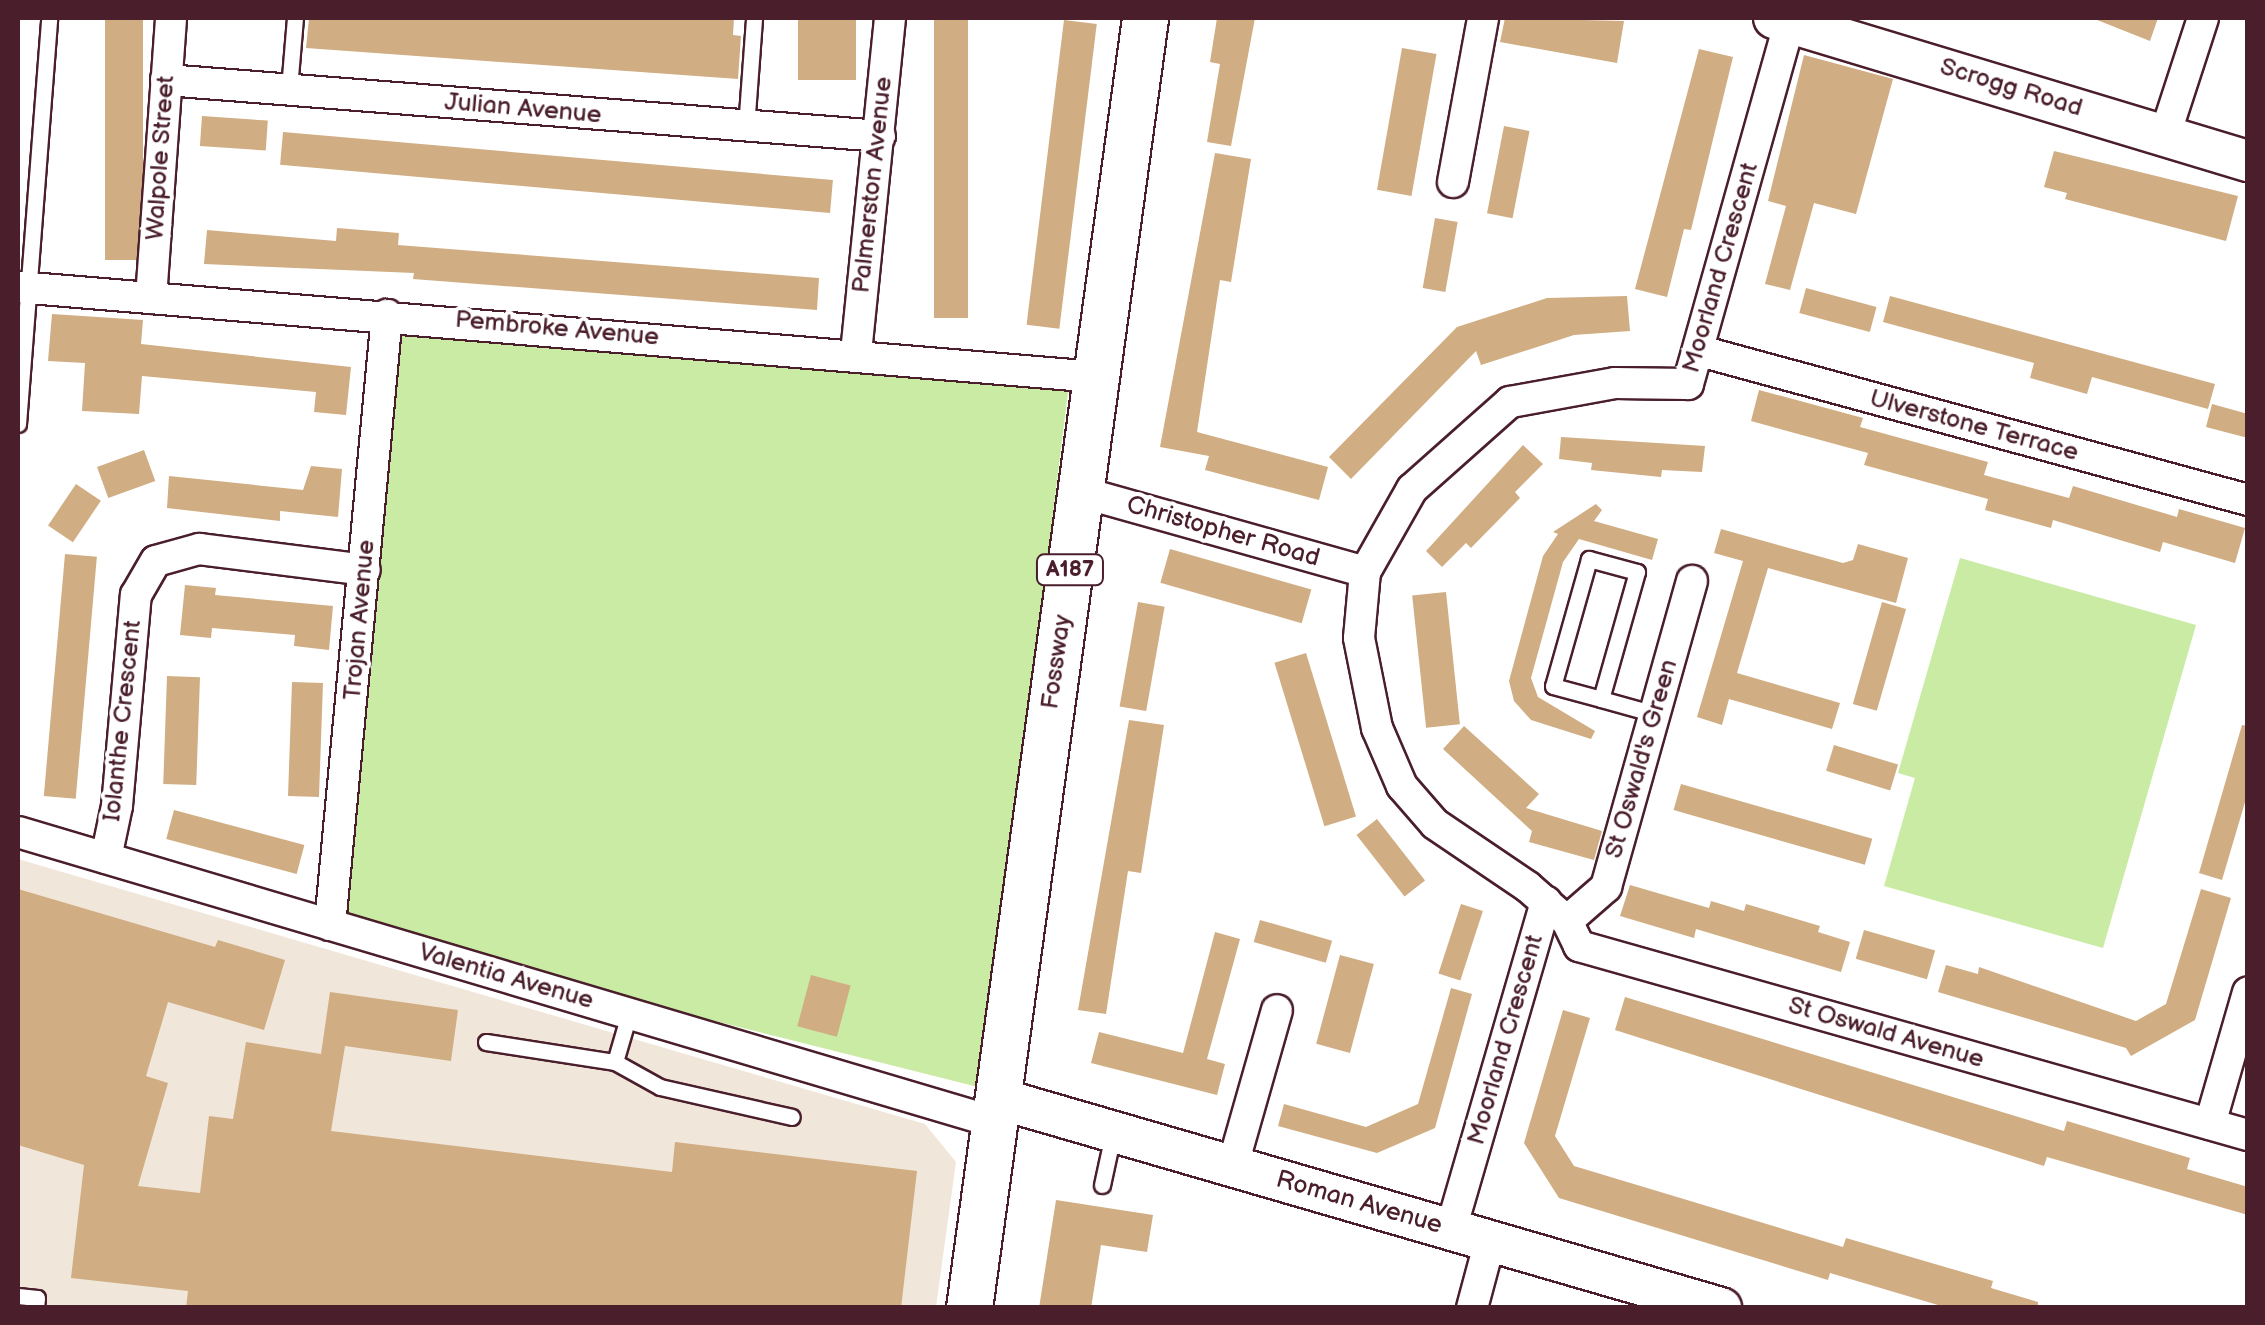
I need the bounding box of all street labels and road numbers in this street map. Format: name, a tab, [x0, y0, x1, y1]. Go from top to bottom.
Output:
street label: Scrogg Road	[1936, 52, 2086, 124]
street label: Walpole Street	[140, 74, 182, 242]
street label: Palmerston Avenue	[847, 75, 899, 295]
street label: Julian Avenue	[443, 87, 603, 131]
street label: Moorland Crescent	[1677, 160, 1765, 376]
street label: Pembroke Avenue	[454, 305, 660, 353]
street label: Ulverstone Terrace	[1866, 384, 2082, 468]
street label: Christopher Road	[1123, 490, 1323, 574]
street label: Trojan Avenue	[338, 539, 382, 701]
road number: A187	[1035, 553, 1105, 587]
street label: Fossway	[1036, 613, 1078, 711]
street label: Iolanthe Crescent	[98, 619, 148, 823]
street label: St Oswald's Green	[1599, 656, 1685, 862]
street label: Moorland Crescent	[1462, 932, 1550, 1148]
street label: Valentia Avenue	[415, 938, 597, 1016]
street label: St Oswald Avenue	[1785, 991, 1987, 1075]
street label: Roman Avenue	[1272, 1165, 1446, 1241]

